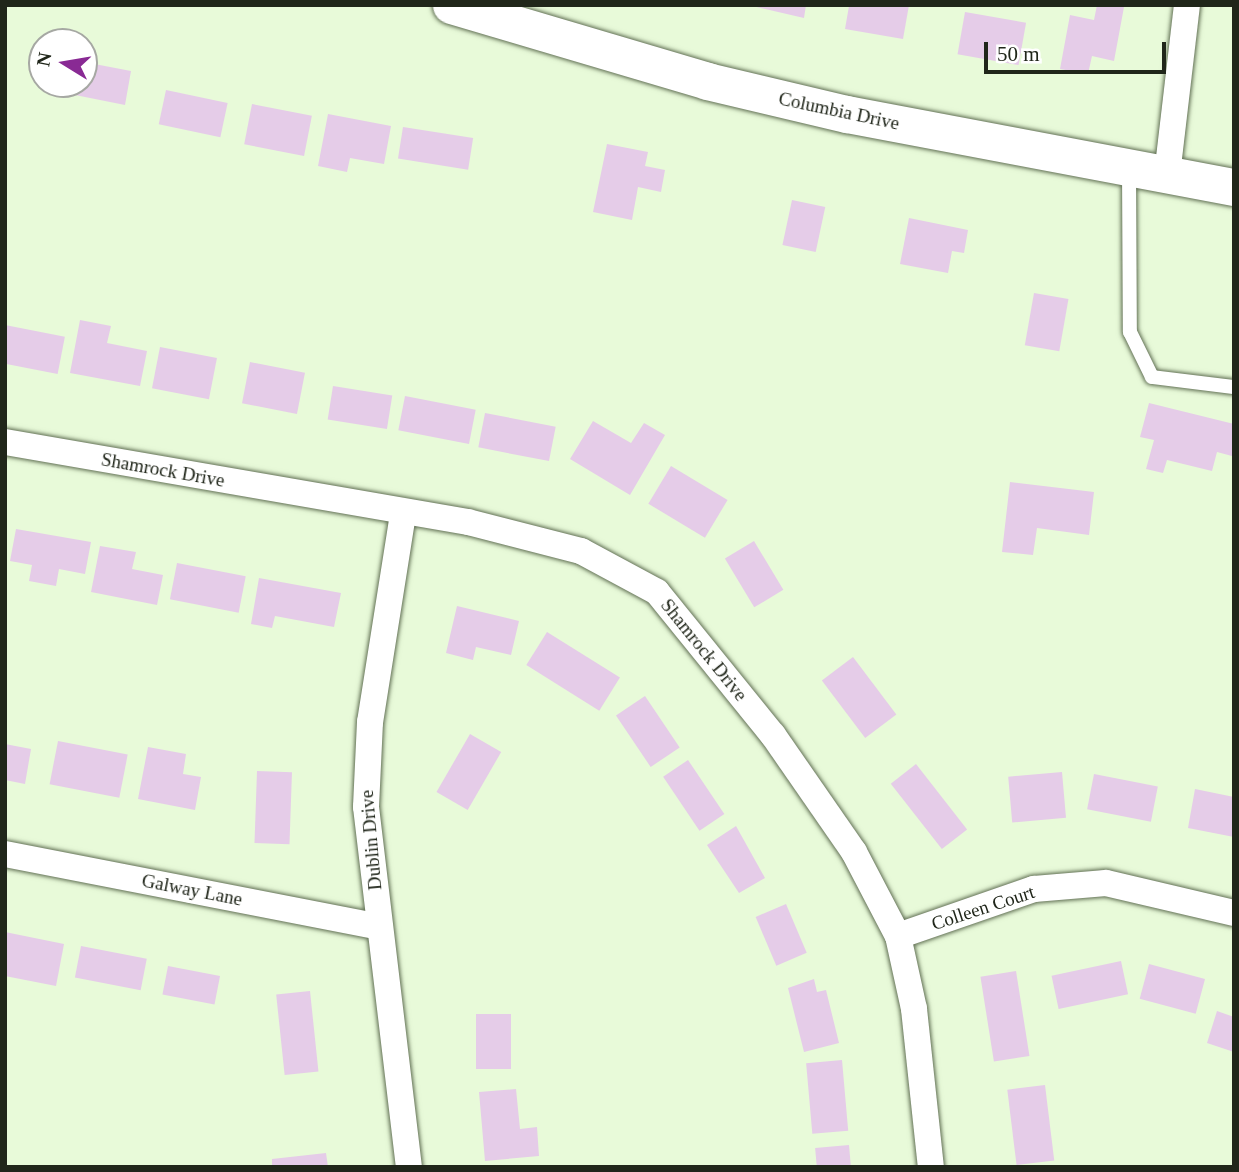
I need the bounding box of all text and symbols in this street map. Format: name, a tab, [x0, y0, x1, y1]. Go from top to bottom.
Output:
north arrow	[28, 28, 98, 98]
scale bar	[987, 28, 1169, 72]
text: 50 m	[997, 42, 1040, 66]
text: N	[32, 51, 55, 68]
street label: Columbia Drive	[776, 87, 902, 135]
street label: Shamrock Drive	[99, 448, 227, 492]
street label: Shamrock Drive	[656, 594, 752, 706]
street label: Dublin Drive	[355, 789, 387, 891]
street label: Galway Lane	[140, 869, 244, 911]
street label: Colleen Court	[929, 881, 1037, 935]

